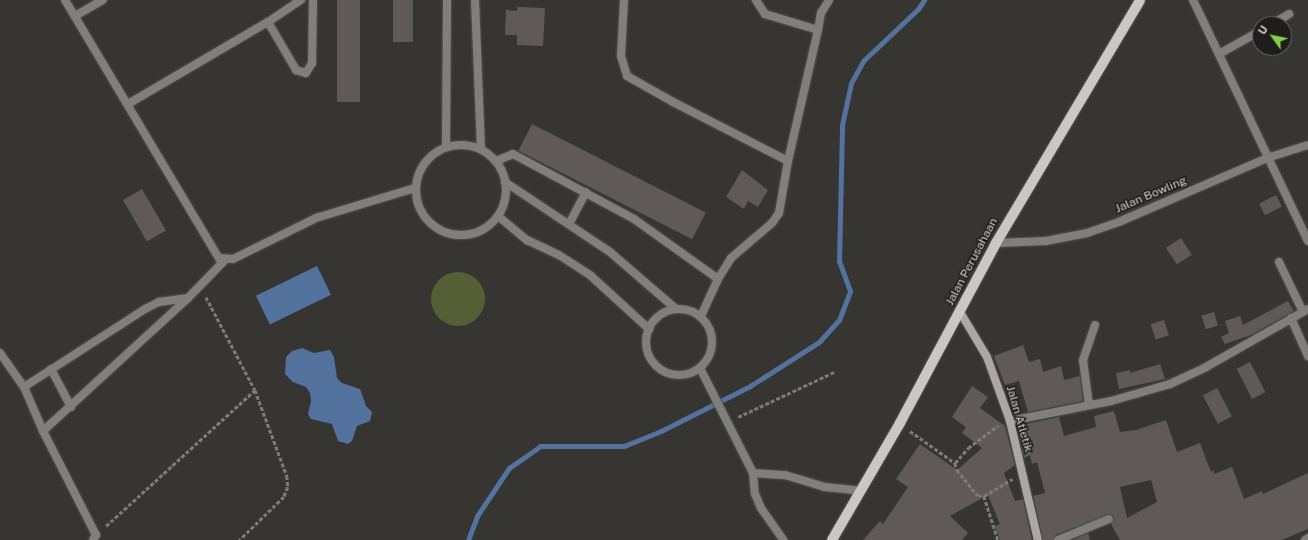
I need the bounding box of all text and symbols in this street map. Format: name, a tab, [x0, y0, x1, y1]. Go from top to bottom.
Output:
north arrow	[1252, 16, 1292, 56]
text: U	[1256, 23, 1270, 37]
street label: Jalan Bowling	[1113, 173, 1189, 217]
street label: Jalan Perusahaan	[943, 216, 1001, 308]
street label: Jalan Atletik	[1003, 384, 1035, 454]

